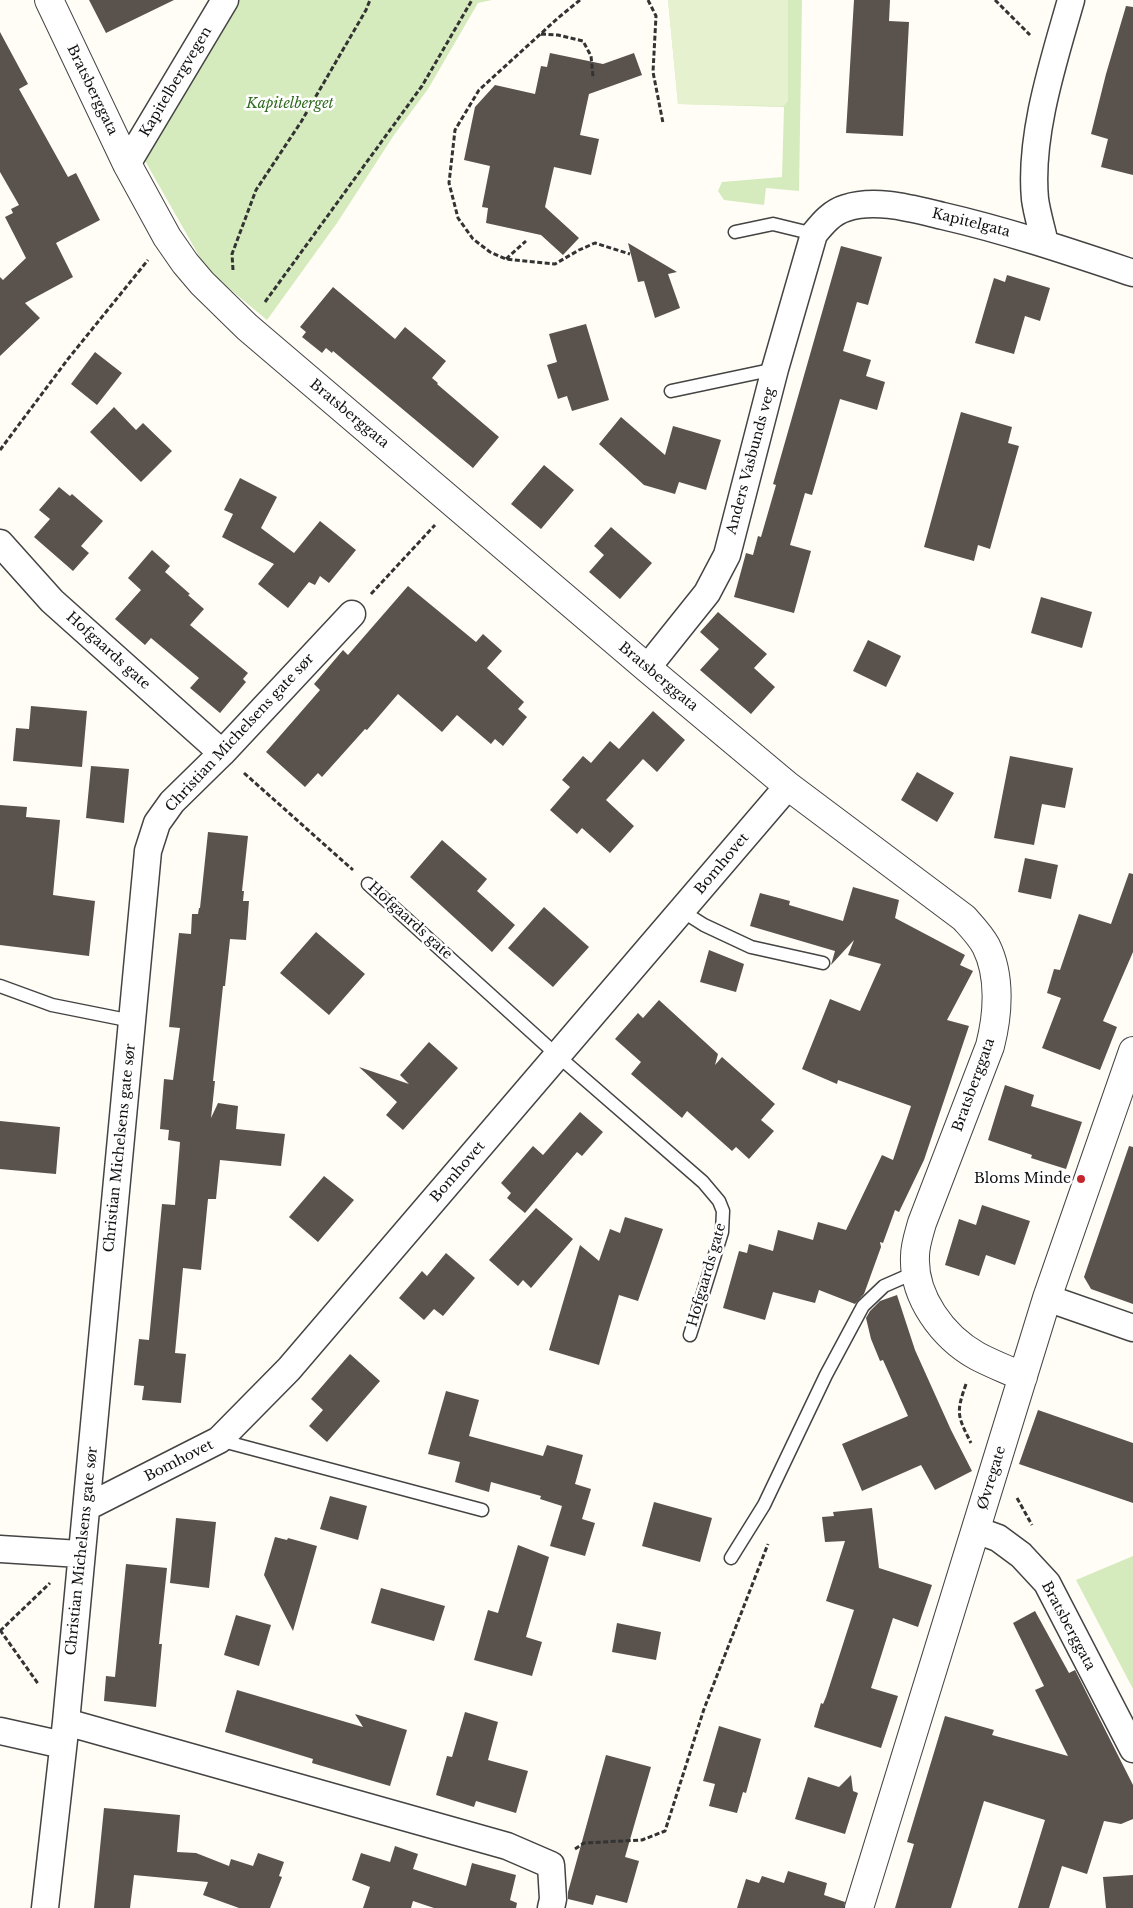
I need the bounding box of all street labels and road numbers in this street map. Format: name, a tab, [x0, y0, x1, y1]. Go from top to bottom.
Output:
street label: Kapitelbergvegen	[137, 24, 215, 140]
street label: Bratsberggata	[63, 42, 121, 138]
street label: Kapitelgata	[930, 205, 1012, 241]
street label: Bratsberggata	[306, 376, 392, 452]
street label: Anders Vasbunds veg	[723, 386, 779, 536]
street label: Hofgaards gate	[63, 609, 153, 693]
street label: Bratsberggata	[615, 639, 701, 715]
street label: Christian Michelsens gate sør	[162, 650, 318, 816]
street label: Bomhovet	[691, 830, 753, 898]
street label: Hofgaards gate	[365, 879, 455, 963]
street label: Bratsberggata	[949, 1036, 999, 1134]
street label: Christian Michelsens gate sør	[101, 1043, 139, 1253]
street label: Bomhovet	[427, 1138, 489, 1206]
street label: Hofgaards gate	[684, 1221, 730, 1329]
street label: Bomhovet	[142, 1436, 216, 1486]
street label: Øvregate	[974, 1444, 1010, 1512]
street label: Christian Michelsens gate sør	[63, 1446, 101, 1656]
street label: Bratsberggata	[1038, 1579, 1098, 1673]

